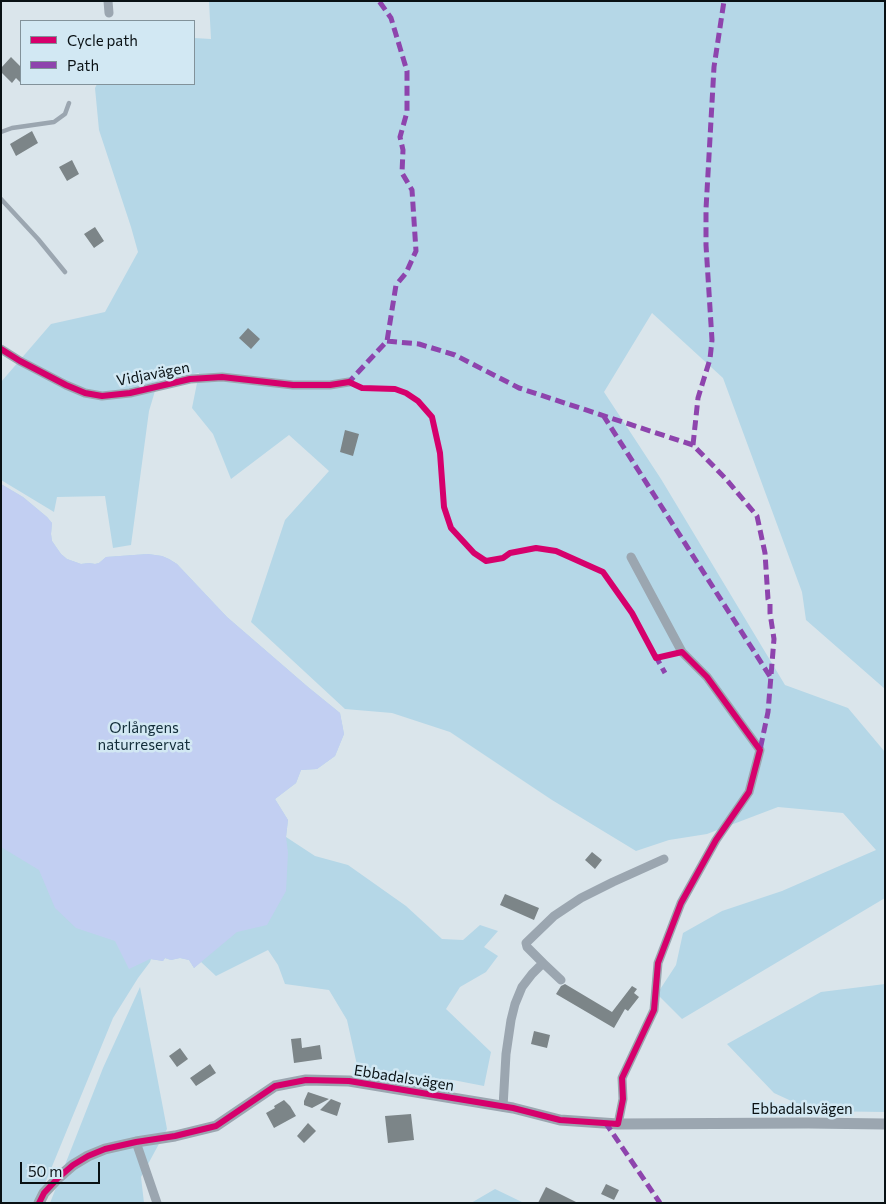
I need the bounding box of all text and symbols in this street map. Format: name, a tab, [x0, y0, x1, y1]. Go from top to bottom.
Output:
legend	[20, 20, 195, 85]
text: Cycle path	[67, 31, 138, 49]
text: Path	[67, 56, 99, 74]
street label: Vidjavägen	[115, 358, 191, 390]
park label: Orlångens naturreservat	[98, 719, 190, 754]
street label: Ebbadalsvägen	[353, 1061, 455, 1095]
street label: Ebbadalsvägen	[751, 1100, 853, 1118]
scale bar	[22, 1152, 102, 1184]
text: 50 m	[28, 1162, 62, 1180]

